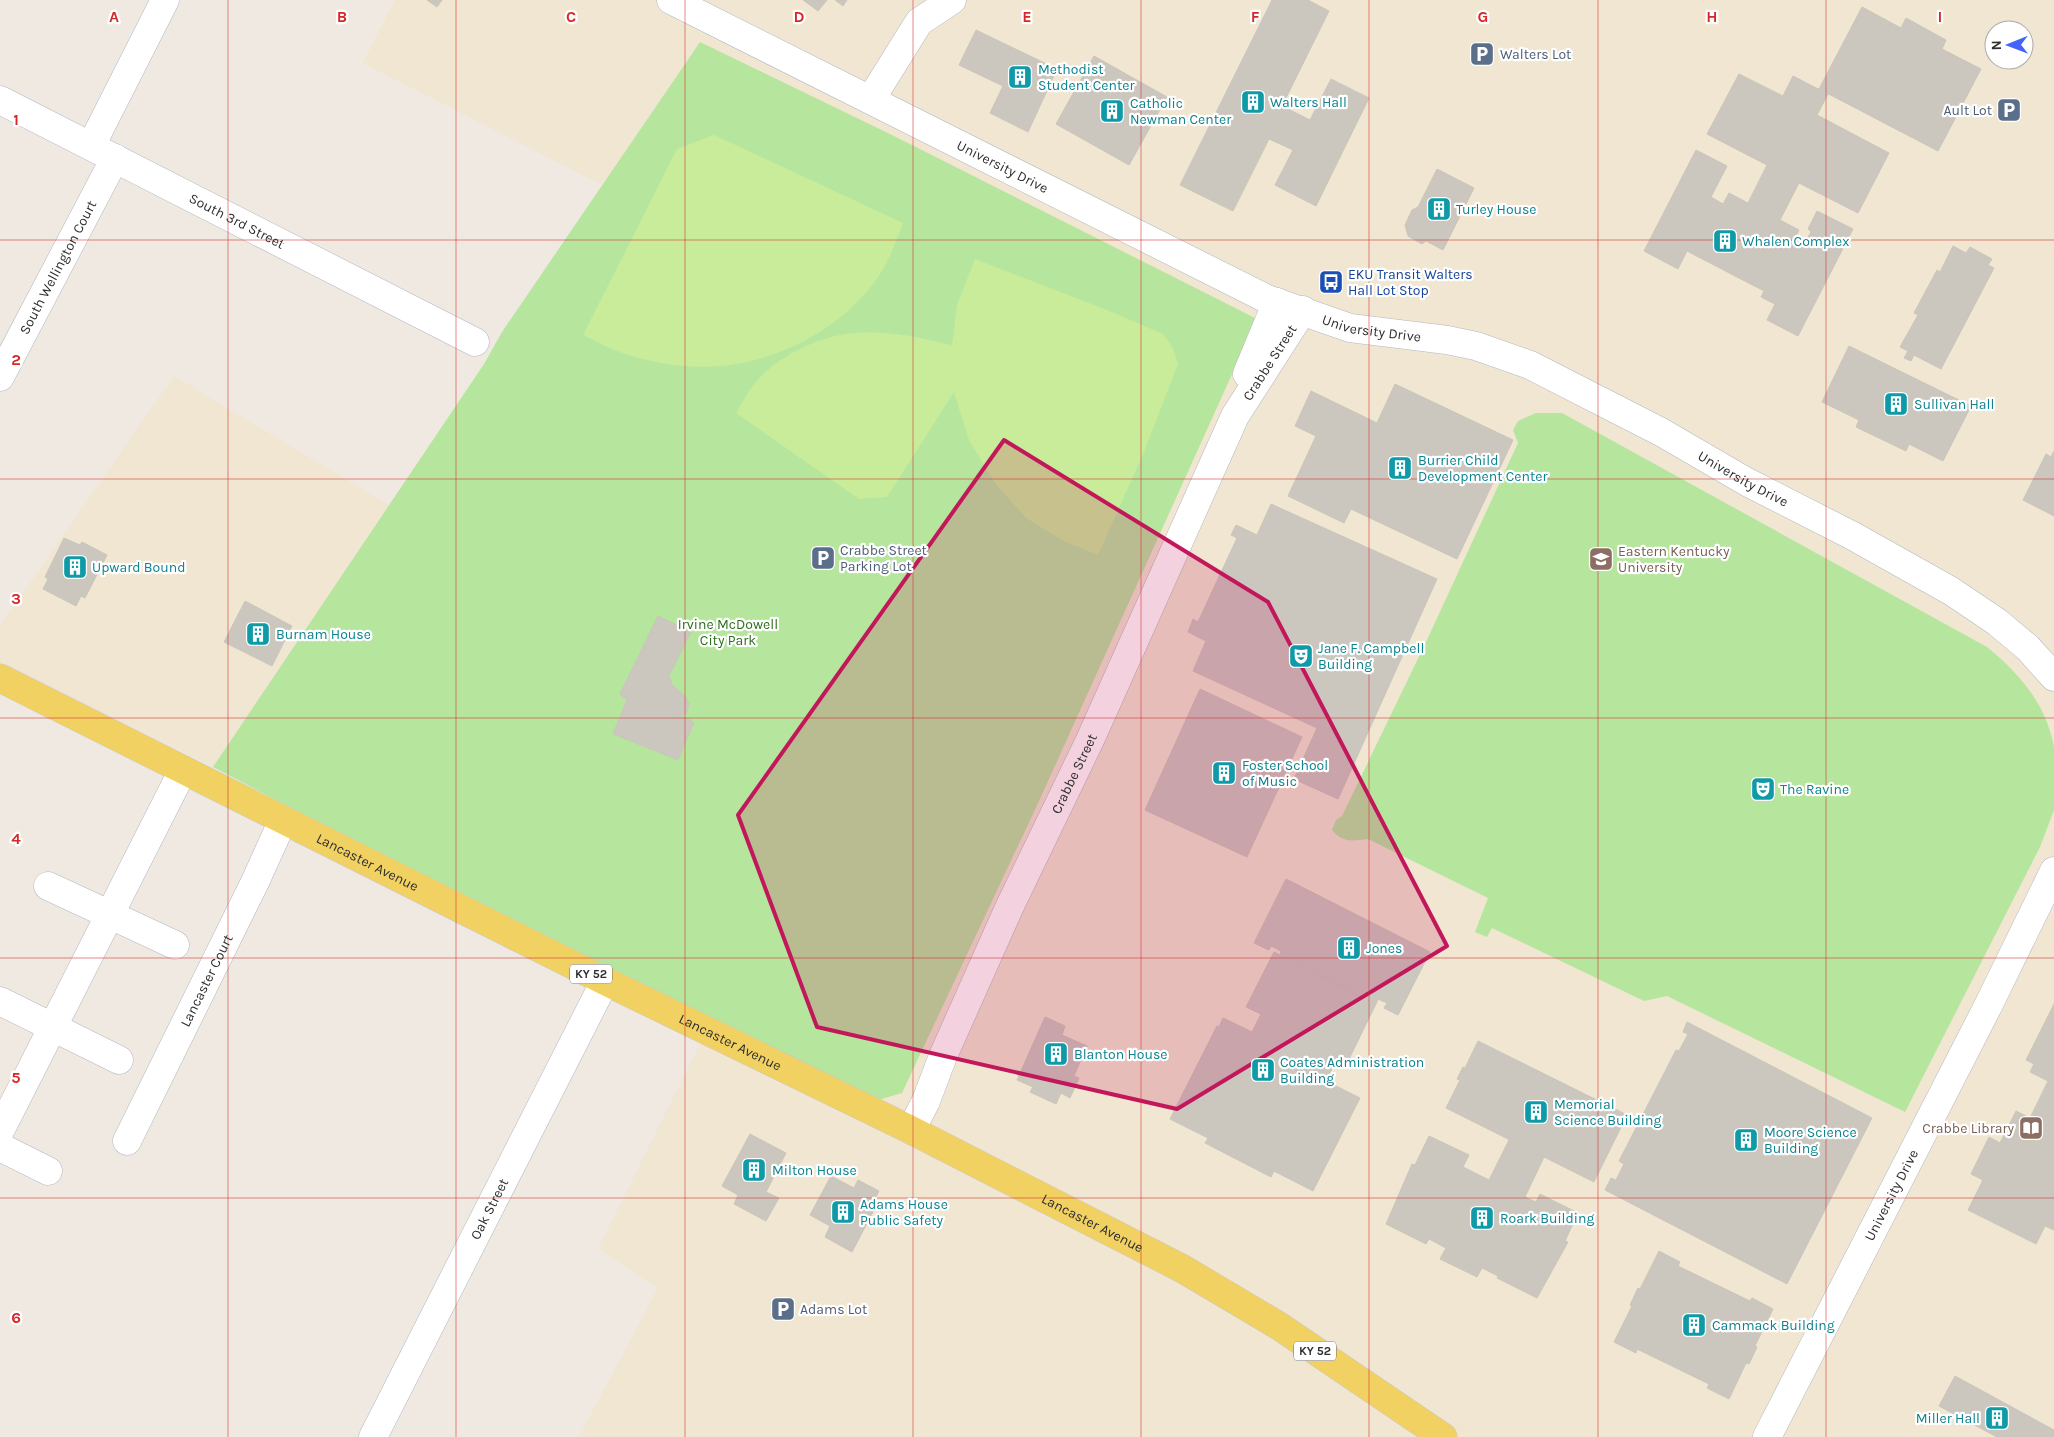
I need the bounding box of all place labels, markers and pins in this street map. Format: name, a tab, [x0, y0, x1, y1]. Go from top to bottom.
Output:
parking icon: Walters Lot	[1469, 41, 1495, 67]
place label: Walters Lot	[1500, 46, 1571, 63]
place label: Methodist Student Center	[1038, 61, 1135, 94]
building icon: Methodist Student Center	[1007, 64, 1033, 90]
building icon: Walters Hall	[1240, 89, 1266, 115]
place label: Walters Hall	[1270, 94, 1347, 111]
place label: Catholic Newman Center	[1130, 95, 1232, 128]
parking icon: Ault Lot	[1996, 97, 2022, 123]
building icon: Catholic Newman Center	[1099, 98, 1125, 124]
place label: Ault Lot	[1944, 102, 1992, 119]
building icon: Turley House	[1426, 196, 1452, 222]
place label: Turley House	[1456, 201, 1537, 218]
building icon: Whalen Complex	[1712, 228, 1738, 254]
place label: Whalen Complex	[1742, 233, 1849, 250]
place label: EKU Transit Walters Hall Lot Stop	[1348, 266, 1473, 299]
bus stop icon: EKU Transit Walters Hall Lot Stop	[1318, 269, 1344, 295]
building icon: Sullivan Hall	[1883, 391, 1909, 417]
place label: Sullivan Hall	[1914, 396, 1994, 413]
place label: Burrier Child Development Center	[1418, 452, 1548, 485]
building icon: Burrier Child Development Center	[1387, 455, 1413, 481]
place label: Crabbe Street Parking Lot	[840, 542, 927, 575]
place label: Eastern Kentucky University	[1618, 543, 1730, 576]
parking icon: Crabbe Street Parking Lot	[810, 545, 836, 571]
school or university icon: Eastern Kentucky University	[1588, 546, 1614, 572]
building icon: Upward Bound	[62, 554, 88, 580]
place label: Upward Bound	[92, 559, 185, 576]
building icon: Burnam House	[245, 621, 271, 647]
place label: Burnam House	[276, 626, 371, 643]
place label: Jane F. Campbell Building	[1318, 640, 1424, 673]
theatre icon: Jane F. Campbell Building	[1288, 643, 1314, 669]
place label: Foster School of Music	[1242, 757, 1328, 790]
building icon: Foster School of Music	[1211, 760, 1237, 786]
theatre icon: The Ravine	[1750, 776, 1776, 802]
place label: The Ravine	[1780, 781, 1849, 798]
building icon: Jones	[1336, 935, 1362, 961]
place label: Jones	[1366, 940, 1402, 957]
building icon: Blanton House	[1043, 1041, 1069, 1067]
place label: Blanton House	[1074, 1046, 1168, 1063]
place label: Coates Administration Building	[1280, 1054, 1424, 1087]
building icon: Coates Administration Building	[1250, 1057, 1276, 1083]
place label: Memorial Science Building	[1554, 1096, 1661, 1129]
building icon: Memorial Science Building	[1523, 1099, 1549, 1125]
library icon: Crabbe Library	[2018, 1115, 2044, 1141]
place label: Crabbe Library	[1922, 1120, 2014, 1137]
place label: Moore Science Building	[1764, 1124, 1857, 1157]
building icon: Moore Science Building	[1733, 1127, 1759, 1153]
building icon: Milton House	[741, 1157, 767, 1183]
place label: Milton House	[772, 1162, 857, 1179]
place label: Adams House Public Safety	[860, 1196, 948, 1229]
building icon: Adams House Public Safety	[830, 1199, 856, 1225]
building icon: Roark Building	[1469, 1205, 1495, 1231]
place label: Roark Building	[1500, 1210, 1594, 1227]
parking icon: Adams Lot	[770, 1296, 796, 1322]
place label: Adams Lot	[800, 1301, 867, 1318]
building icon: Cammack Building	[1681, 1312, 1707, 1338]
place label: Cammack Building	[1712, 1317, 1835, 1334]
building icon: Miller Hall	[1984, 1405, 2010, 1431]
place label: Miller Hall	[1916, 1410, 1980, 1427]

